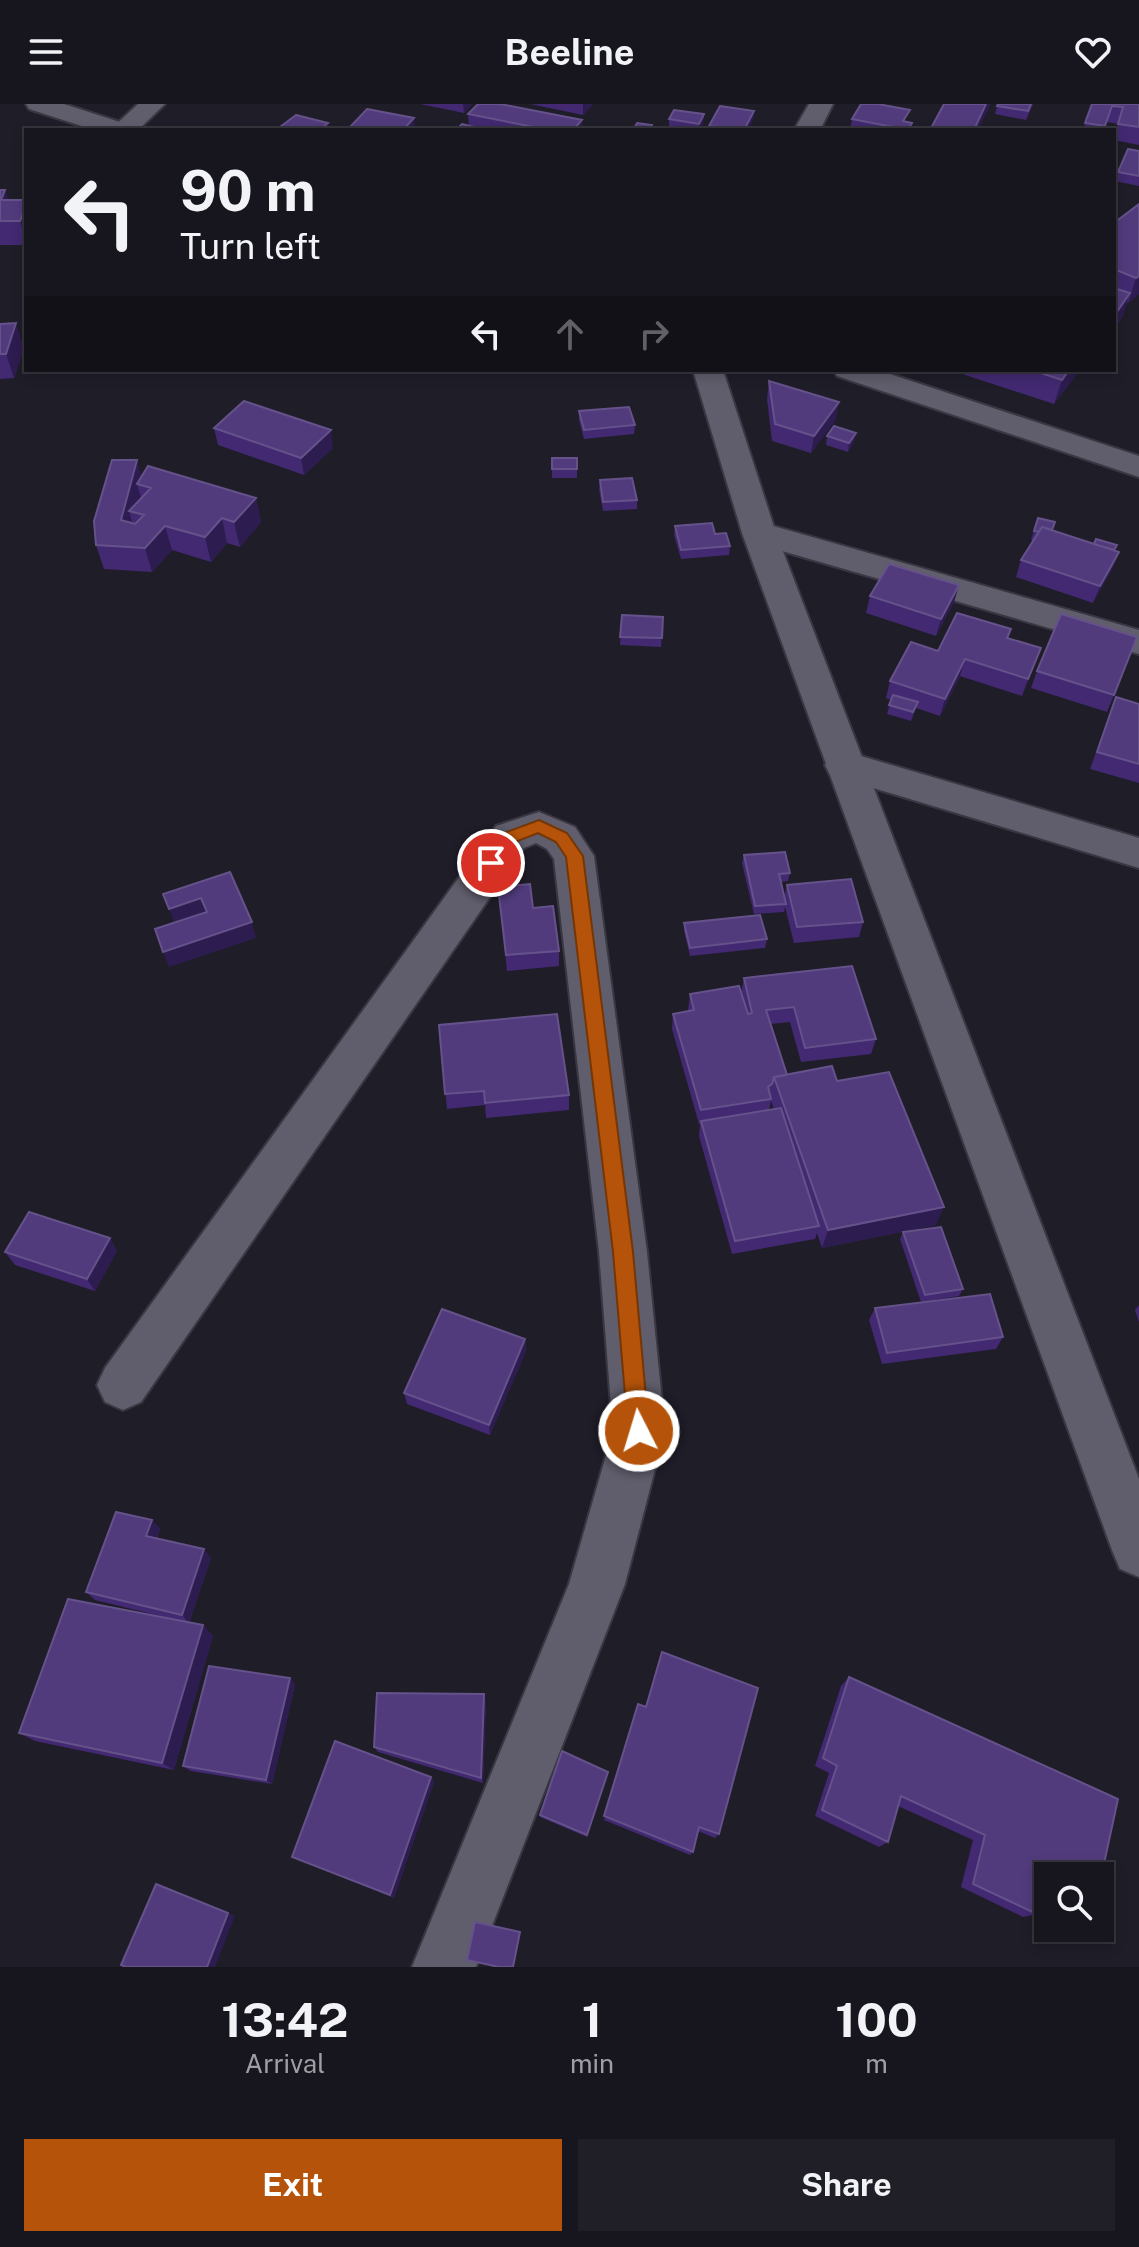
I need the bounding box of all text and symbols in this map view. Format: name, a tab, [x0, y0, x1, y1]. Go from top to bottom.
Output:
icon: menu	[24, 30, 68, 74]
icon: heart	[1071, 30, 1115, 74]
text: Beeline	[505, 31, 634, 73]
text: 90 m	[180, 158, 316, 224]
icon: left	[48, 160, 152, 264]
text: Turn left	[180, 225, 321, 267]
icon: left	[464, 312, 508, 356]
icon: ahead	[548, 312, 592, 356]
icon: right	[632, 312, 676, 356]
pin	[457, 829, 525, 897]
icon: arrive	[469, 841, 513, 885]
position arrow	[597, 1389, 681, 1473]
map controls	[1034, 1862, 1114, 1942]
button: search	[1034, 1862, 1114, 1942]
text: 13:42	[221, 1991, 349, 2048]
text: 1	[582, 1991, 602, 2048]
text: 100	[835, 1991, 918, 2048]
text: Arrival	[245, 2048, 325, 2079]
text: min	[570, 2048, 614, 2079]
text: m	[865, 2048, 888, 2079]
button: Exit	[24, 2139, 562, 2231]
button: Share	[578, 2139, 1115, 2231]

